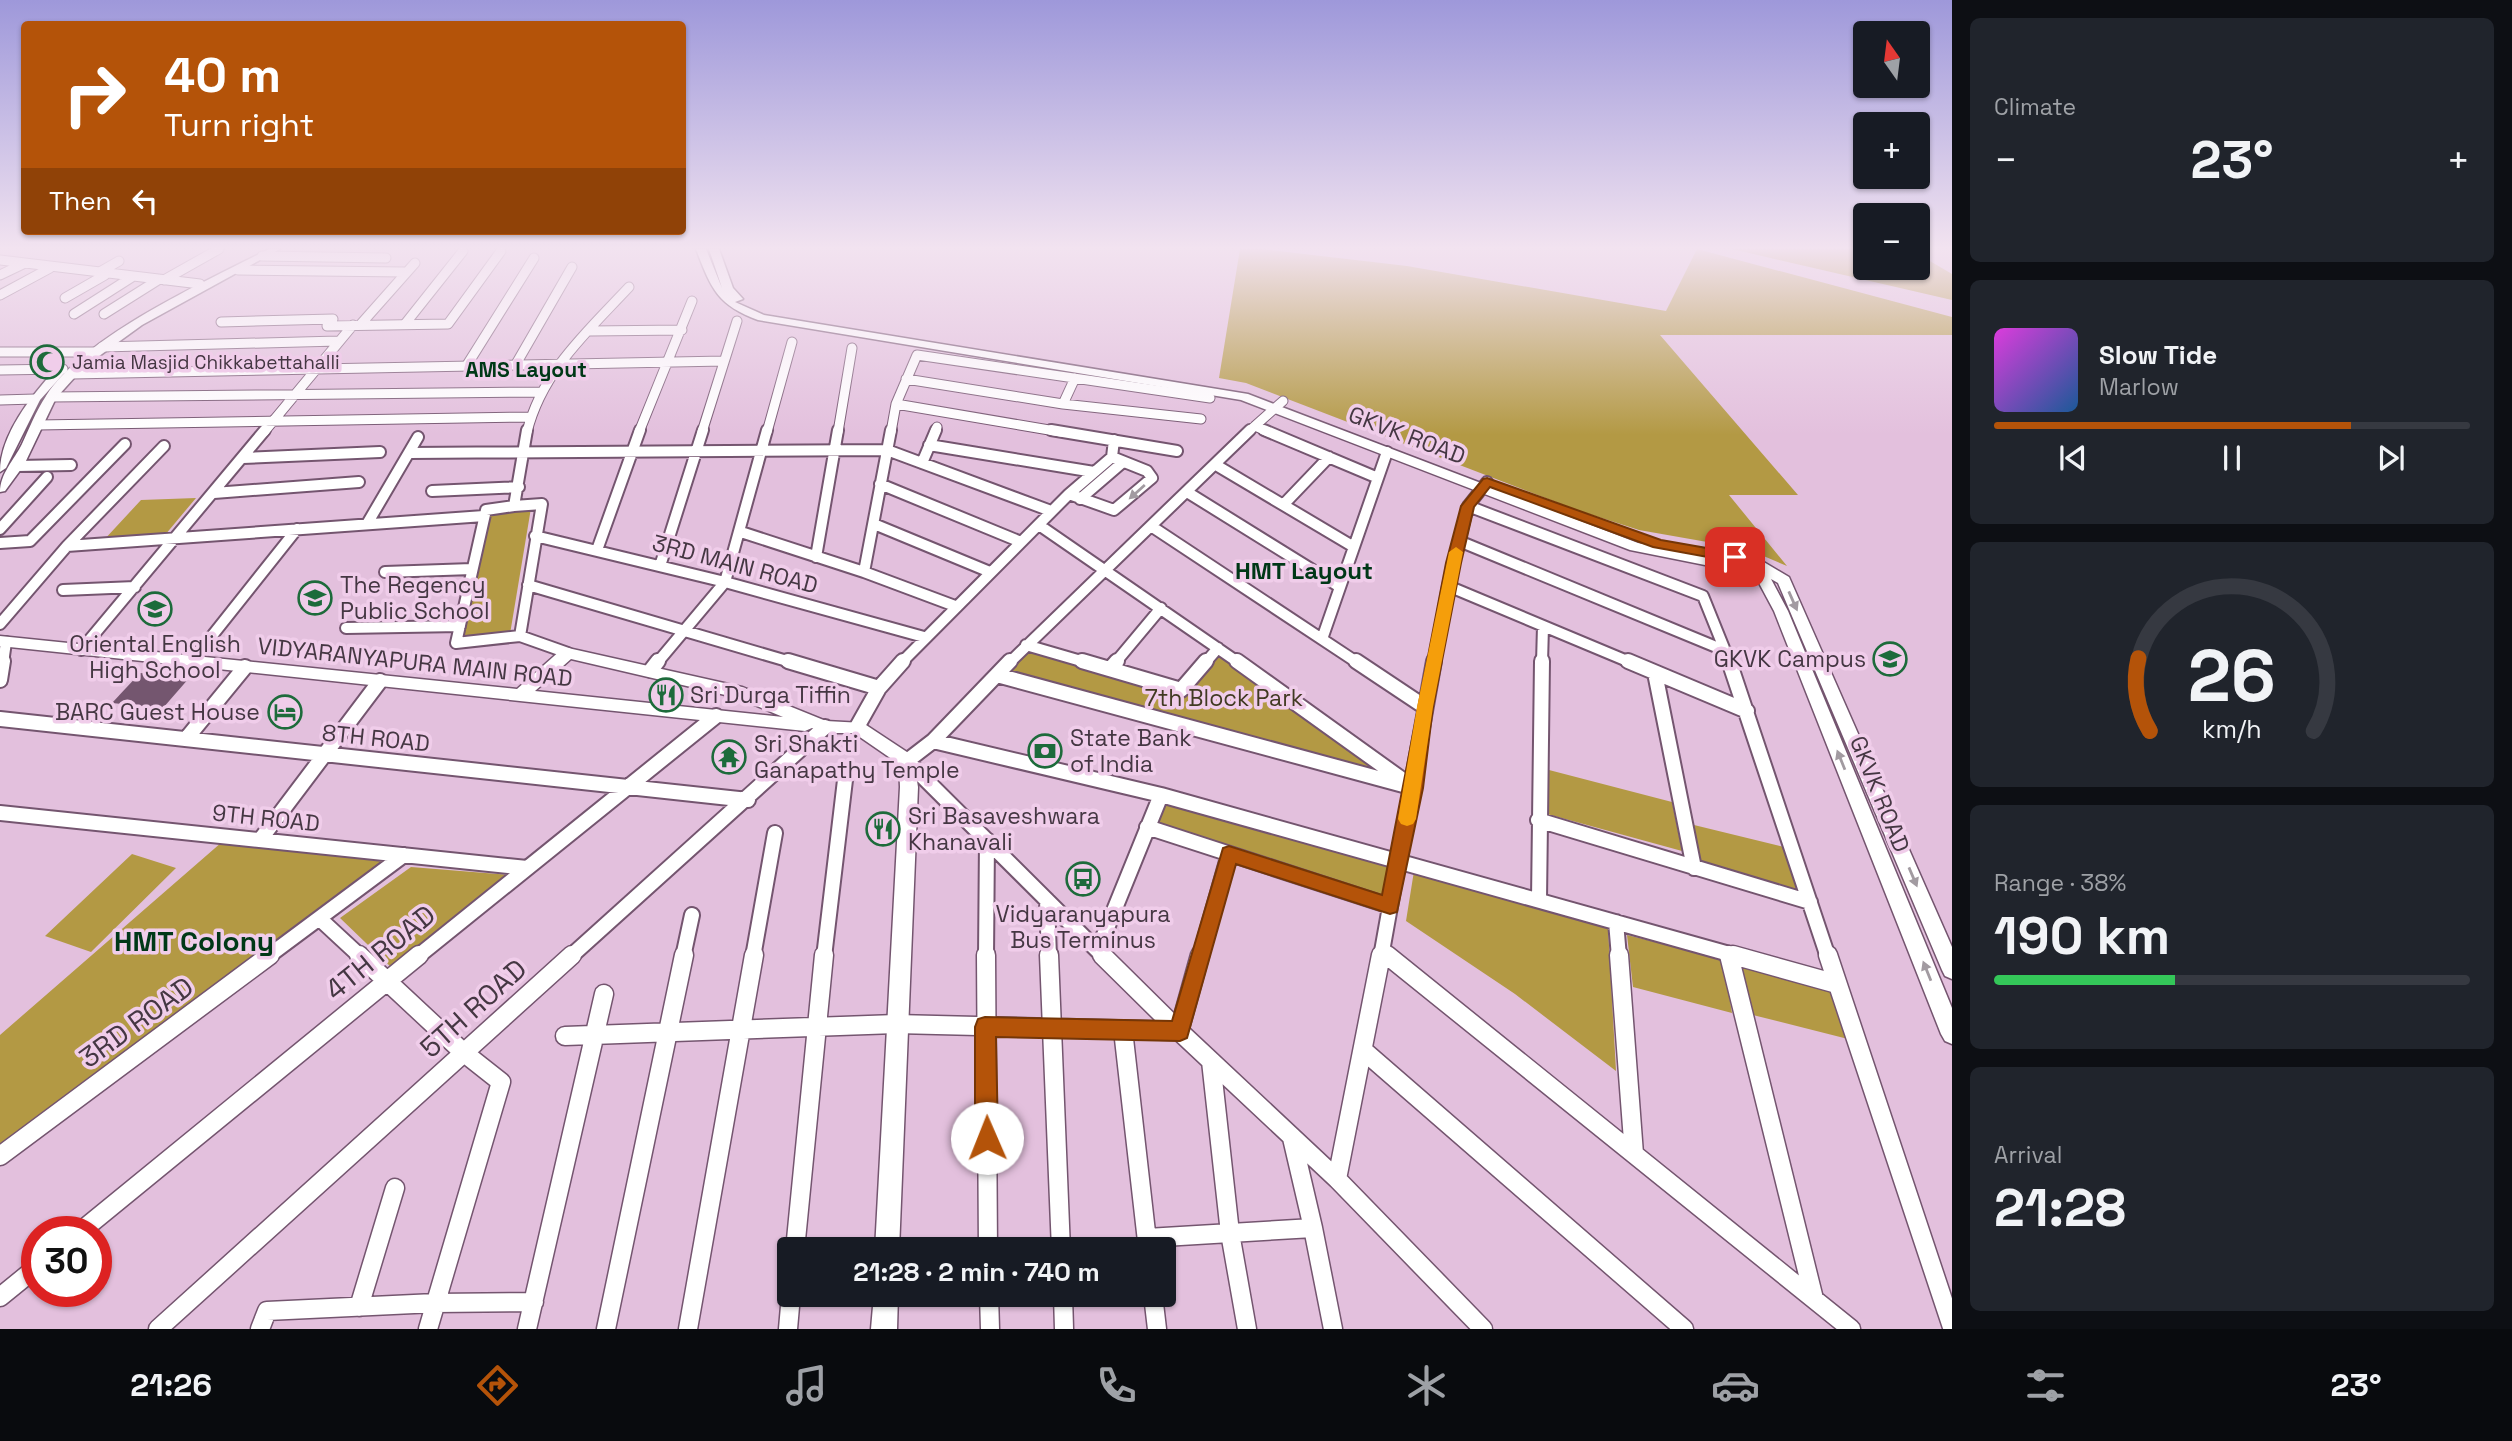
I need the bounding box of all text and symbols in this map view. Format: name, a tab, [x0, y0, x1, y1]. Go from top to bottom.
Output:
north arrow	[1853, 21, 1930, 98]
map controls	[1853, 21, 1930, 280]
text: 40 m	[164, 44, 281, 106]
icon: right	[49, 49, 140, 140]
text: Climate	[1994, 92, 2076, 122]
text: Turn right	[164, 105, 314, 145]
button: +	[1853, 112, 1930, 189]
text: 23°	[2191, 127, 2274, 193]
text: −	[1994, 136, 2018, 184]
text: +	[2446, 136, 2470, 184]
icon: left	[126, 182, 164, 220]
text: Then	[49, 184, 112, 218]
button: −	[1853, 203, 1930, 280]
text: Slow Tide	[2099, 338, 2217, 372]
mosque icon: Jamia Masjid Chikkabettahalli	[28, 343, 66, 381]
place label: Jamia Masjid Chikkabettahalli	[72, 350, 340, 375]
district label: AMS Layout	[465, 356, 587, 383]
text: Marlow	[2099, 372, 2179, 402]
street label: GKVK ROAD	[1344, 399, 1470, 471]
icon: previous	[2054, 439, 2092, 477]
icon: pause	[2213, 439, 2251, 477]
icon: next	[2372, 439, 2410, 477]
one-way arrow	[1128, 484, 1145, 499]
street label: 3RD MAIN ROAD	[649, 527, 821, 601]
pin	[1705, 527, 1765, 587]
icon: arrive	[1716, 538, 1754, 576]
district label: HMT Layout	[1235, 555, 1373, 586]
place label: The Regency Public School	[340, 570, 490, 626]
school or university icon: The Regency Public School	[296, 579, 334, 617]
school or university icon: Oriental English High School	[136, 590, 174, 628]
one-way arrow	[1787, 591, 1799, 611]
place label: Oriental English High School	[69, 629, 241, 685]
text: 26	[2188, 629, 2276, 722]
street label: VIDYARANYAPURA MAIN ROAD	[256, 631, 574, 693]
school or university icon: GKVK Campus	[1871, 640, 1909, 678]
place label: GKVK Campus	[1714, 644, 1866, 674]
restaurant icon: Sri Durga Tiffin	[647, 676, 685, 714]
place label: Sri Durga Tiffin	[690, 680, 851, 710]
park label: 7th Block Park	[1145, 683, 1303, 713]
hotel icon: BARC Guest House	[266, 693, 304, 731]
place label: BARC Guest House	[55, 697, 260, 727]
text: km/h	[2202, 712, 2262, 744]
street label: 8TH ROAD	[321, 717, 431, 759]
place label: State Bank of India	[1070, 723, 1192, 779]
place label: Sri Shakti Ganapathy Temple	[754, 729, 960, 785]
street label: GKVK ROAD	[1843, 731, 1917, 857]
bank icon: State Bank of India	[1026, 732, 1064, 770]
temple icon: Sri Shakti Ganapathy Temple	[710, 738, 748, 776]
one-way arrow	[1836, 749, 1847, 770]
street label: 9TH ROAD	[211, 797, 321, 839]
place label: Sri Basaveshwara Khanavali	[908, 801, 1100, 857]
restaurant icon: Sri Basaveshwara Khanavali	[864, 810, 902, 848]
bus stop icon: Vidyaranyapura Bus Terminus	[1064, 860, 1102, 898]
one-way arrow	[1908, 867, 1919, 888]
text: Range · 38%	[1994, 868, 2126, 898]
street label: 4TH ROAD	[317, 897, 443, 1007]
place label: Vidyaranyapura Bus Terminus	[995, 899, 1171, 955]
text: 190 km	[1994, 903, 2170, 969]
district label: HMT Colony	[114, 923, 274, 959]
street label: 5TH ROAD	[412, 951, 534, 1065]
one-way arrow	[1921, 960, 1932, 981]
street label: 3RD ROAD	[72, 968, 200, 1076]
position arrow	[950, 1101, 1024, 1175]
text: Arrival	[1994, 1140, 2062, 1170]
text: 21:28	[1994, 1175, 2126, 1241]
speed limit sign: 30	[21, 1216, 112, 1307]
text: 21:28 · 2 min · 740 m	[853, 1255, 1100, 1289]
icon: directions	[473, 1361, 522, 1410]
icon: music	[782, 1361, 831, 1410]
icon: phone	[1092, 1361, 1141, 1410]
icon: climate	[1402, 1361, 1451, 1410]
icon: car	[1711, 1361, 1760, 1410]
icon: filters	[2021, 1361, 2070, 1410]
text: 21:26	[130, 1365, 212, 1405]
text: 23°	[2331, 1365, 2382, 1405]

